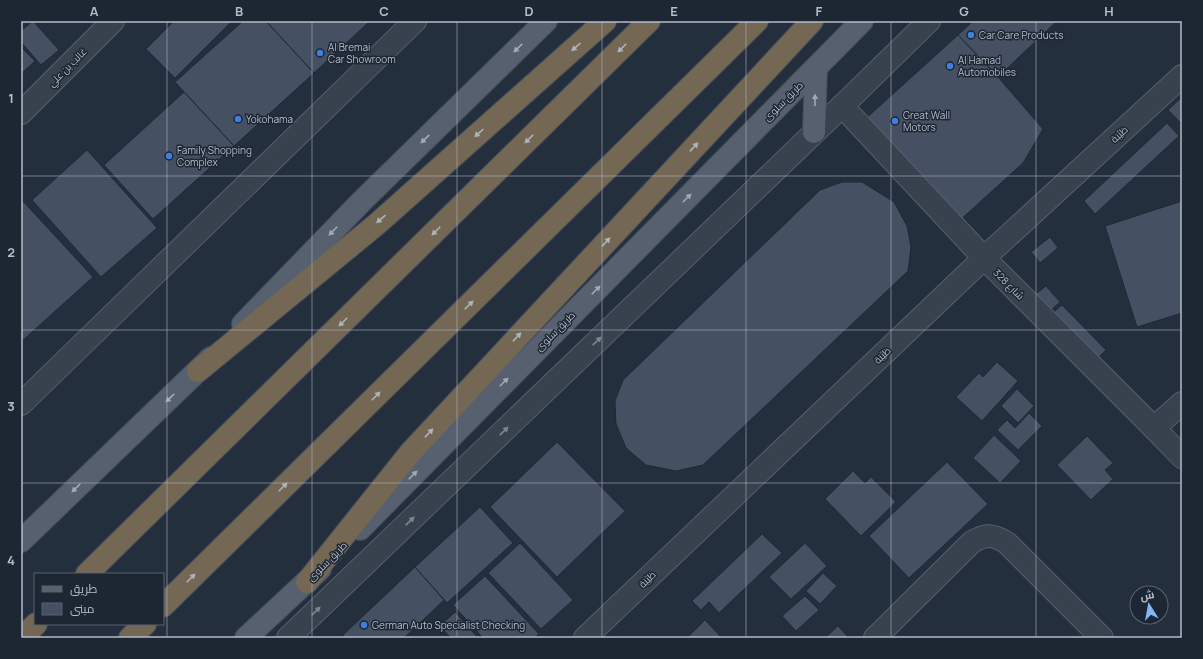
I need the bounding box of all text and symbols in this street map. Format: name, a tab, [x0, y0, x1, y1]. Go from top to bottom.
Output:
text: A	[90, 2, 99, 20]
text: B	[235, 2, 243, 20]
text: C	[379, 2, 389, 20]
text: D	[524, 2, 534, 20]
text: E	[670, 2, 678, 20]
text: F	[816, 2, 823, 20]
text: G	[959, 2, 969, 20]
text: H	[1104, 2, 1114, 20]
place label: Car Care Products	[979, 28, 1064, 42]
marker: Car Care Products	[966, 30, 976, 40]
place label: Al Bremai Car Showroom	[328, 40, 396, 66]
one-way arrow	[571, 42, 581, 52]
one-way arrow	[513, 43, 523, 53]
one-way arrow	[617, 43, 627, 53]
street label: غالب بن علي	[44, 44, 90, 90]
marker: Al Bremai Car Showroom	[315, 48, 325, 58]
place label: Al Hamad Automobiles	[958, 53, 1016, 79]
marker: Al Hamad Automobiles	[945, 61, 955, 71]
street label: طريق سلوى	[760, 78, 806, 124]
text: 1	[8, 89, 14, 107]
one-way arrow	[812, 93, 818, 106]
place label: Great Wall Motors	[903, 108, 950, 134]
place label: Yokohama	[246, 112, 293, 126]
marker: Yokohama	[233, 114, 243, 124]
marker: Great Wall Motors	[890, 116, 900, 126]
street label: طَيْبَة	[1107, 122, 1131, 146]
one-way arrow	[474, 128, 484, 138]
one-way arrow	[420, 134, 430, 144]
one-way arrow	[524, 135, 534, 144]
one-way arrow	[690, 142, 699, 152]
place label: Family Shopping Complex	[177, 143, 252, 169]
marker: Family Shopping Complex	[164, 151, 174, 161]
one-way arrow	[682, 193, 692, 203]
one-way arrow	[376, 215, 387, 224]
one-way arrow	[328, 226, 338, 236]
one-way arrow	[431, 226, 441, 236]
one-way arrow	[601, 237, 611, 247]
text: 2	[7, 243, 15, 261]
street label: شارع 328	[990, 265, 1028, 303]
one-way arrow	[591, 285, 601, 295]
one-way arrow	[464, 300, 474, 310]
street label: طريق سلوى	[532, 308, 578, 354]
one-way arrow	[338, 317, 348, 327]
one-way arrow	[512, 333, 521, 342]
one-way arrow	[593, 337, 602, 346]
street label: طَيْبَة	[870, 343, 894, 367]
one-way arrow	[500, 377, 509, 387]
one-way arrow	[371, 391, 381, 401]
one-way arrow	[165, 393, 175, 402]
text: 3	[7, 397, 15, 415]
one-way arrow	[499, 426, 509, 436]
one-way arrow	[424, 427, 433, 438]
one-way arrow	[408, 470, 418, 480]
one-way arrow	[278, 482, 288, 492]
one-way arrow	[71, 483, 81, 493]
one-way arrow	[405, 516, 415, 526]
street label: طريق سلوى	[304, 538, 350, 584]
text: 4	[7, 551, 15, 569]
street label: طَيْبَة	[635, 567, 659, 591]
legend	[34, 573, 164, 625]
one-way arrow	[186, 574, 196, 583]
text: طريق	[70, 580, 98, 597]
north arrow	[1129, 585, 1169, 625]
text: ش	[1139, 586, 1155, 603]
text: مبنى	[70, 600, 95, 617]
one-way arrow	[311, 606, 321, 616]
place label: German Auto Specialist Checking	[372, 618, 525, 632]
marker: German Auto Specialist Checking	[359, 620, 369, 630]

